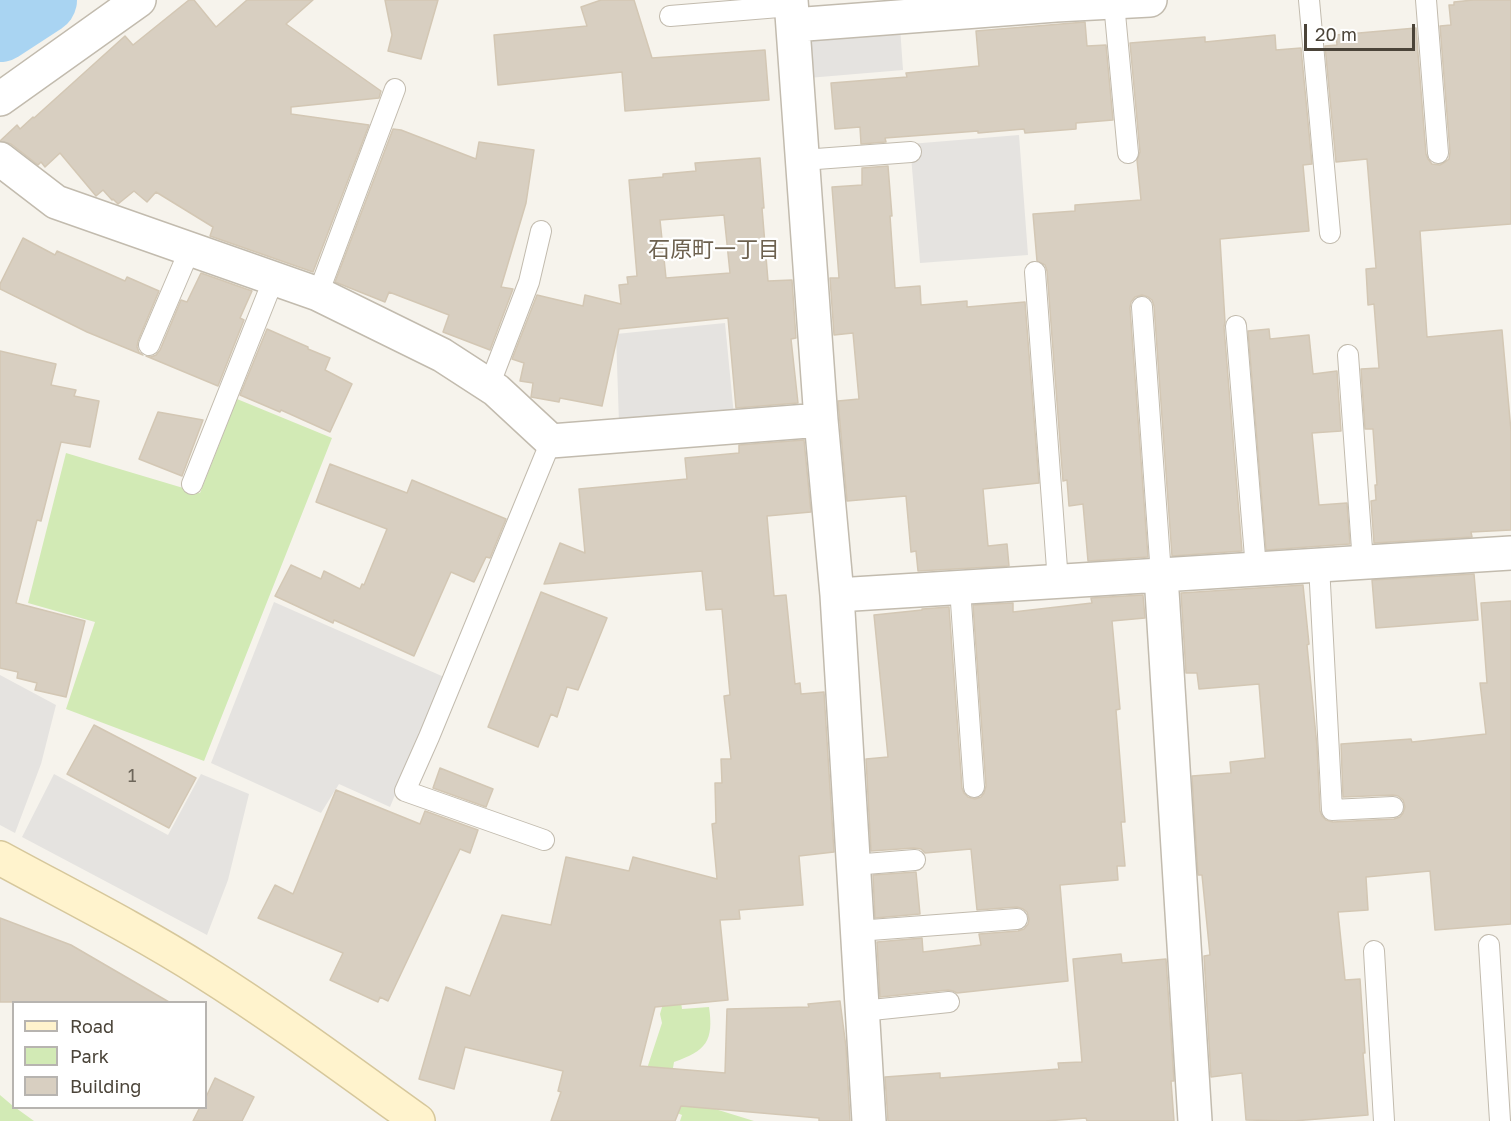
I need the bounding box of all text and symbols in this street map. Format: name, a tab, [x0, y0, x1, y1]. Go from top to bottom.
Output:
scale bar	[1307, 12, 1418, 50]
text: 20 m	[1315, 23, 1357, 45]
district label: 石原町一丁目	[648, 237, 780, 263]
house number: 1	[128, 765, 136, 787]
legend	[12, 1001, 207, 1109]
text: Road	[70, 1015, 114, 1037]
text: Park	[70, 1045, 109, 1067]
text: Building	[70, 1075, 141, 1097]

